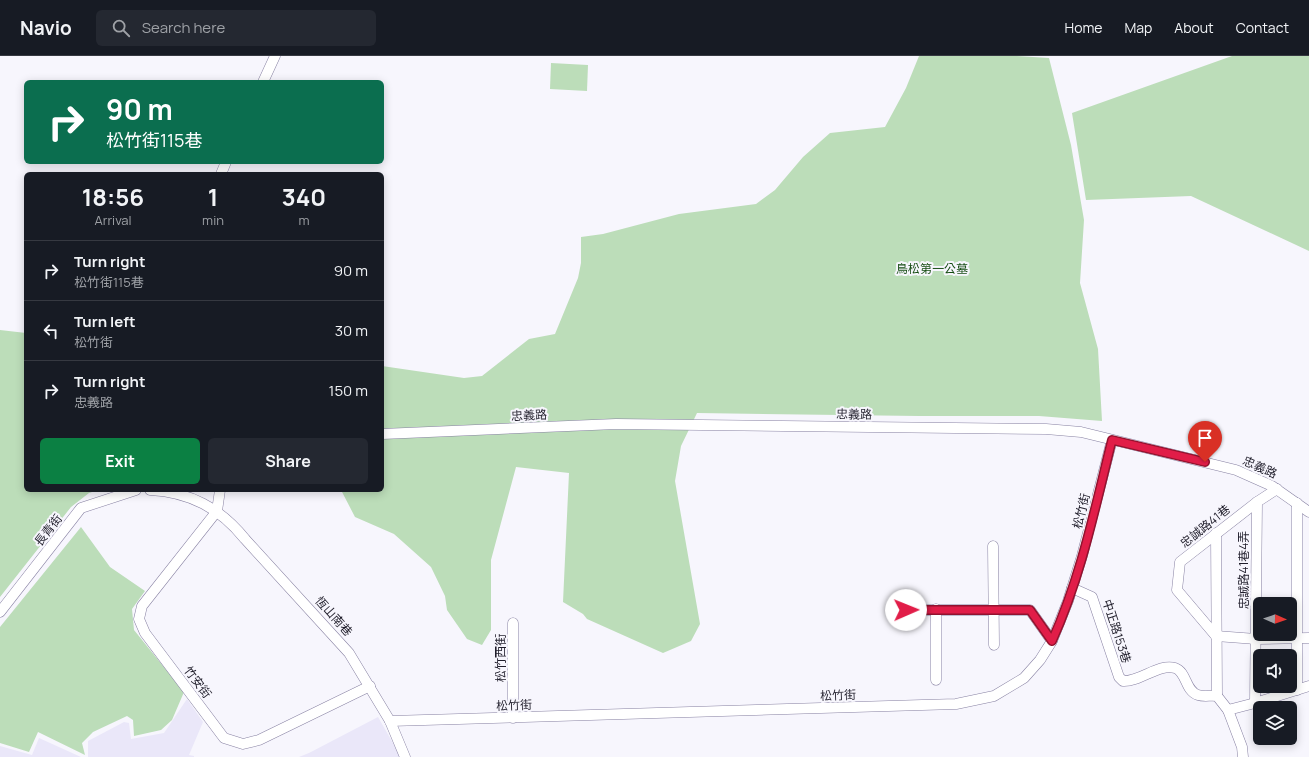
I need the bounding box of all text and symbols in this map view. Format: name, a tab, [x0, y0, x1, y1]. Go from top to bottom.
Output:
search box	[96, 10, 376, 46]
text: Navio	[20, 15, 72, 41]
icon: search	[110, 17, 132, 39]
text: Search here	[142, 17, 225, 38]
text: Home	[1065, 18, 1102, 37]
text: Map	[1124, 18, 1152, 37]
text: About	[1174, 18, 1214, 37]
text: Contact	[1236, 18, 1289, 37]
text: 90 m	[106, 90, 173, 128]
icon: right	[40, 96, 92, 148]
text: 松竹街115巷	[106, 128, 202, 152]
text: 18:56	[82, 180, 144, 213]
text: 1	[208, 180, 218, 213]
text: 340	[282, 180, 326, 213]
text: Arrival	[94, 211, 132, 229]
text: min	[202, 211, 224, 229]
text: m	[298, 211, 309, 229]
text: Turn right	[74, 251, 145, 272]
icon: right	[40, 260, 62, 282]
text: 90 m	[334, 260, 368, 281]
park label: 鳥松第一公墓	[896, 260, 968, 277]
text: 松竹街115巷	[74, 273, 144, 291]
text: Turn left	[74, 311, 136, 332]
icon: left	[40, 320, 62, 342]
text: 30 m	[335, 320, 368, 341]
text: 松竹街	[74, 333, 113, 351]
text: Turn right	[74, 371, 145, 392]
icon: right	[40, 380, 62, 402]
text: 150 m	[329, 380, 368, 401]
text: 忠義路	[74, 393, 113, 411]
street label: 忠義路	[836, 405, 872, 423]
street label: 忠義路	[511, 406, 547, 424]
pin	[1188, 421, 1222, 462]
icon: arrive	[1194, 427, 1216, 449]
button: Exit	[40, 438, 200, 484]
button: Share	[208, 438, 368, 484]
street label: 忠義路	[1240, 452, 1280, 482]
street label: 松竹街	[1068, 491, 1094, 531]
street label: 忠誠路41巷	[1176, 501, 1234, 551]
street label: 長青街	[30, 511, 66, 549]
street label: 忠誠路41巷4弄	[1235, 531, 1252, 609]
position arrow	[885, 589, 927, 631]
street label: 恆山南巷	[312, 592, 356, 640]
street label: 中正路153巷	[1099, 597, 1135, 665]
north arrow	[1253, 597, 1297, 641]
map controls	[1253, 597, 1297, 745]
street label: 松竹西街	[492, 634, 509, 682]
button: sound	[1253, 649, 1297, 693]
street label: 竹安街	[180, 663, 216, 701]
street label: 松竹街	[820, 686, 856, 704]
street label: 松竹街	[496, 696, 532, 714]
button: layers	[1253, 701, 1297, 745]

